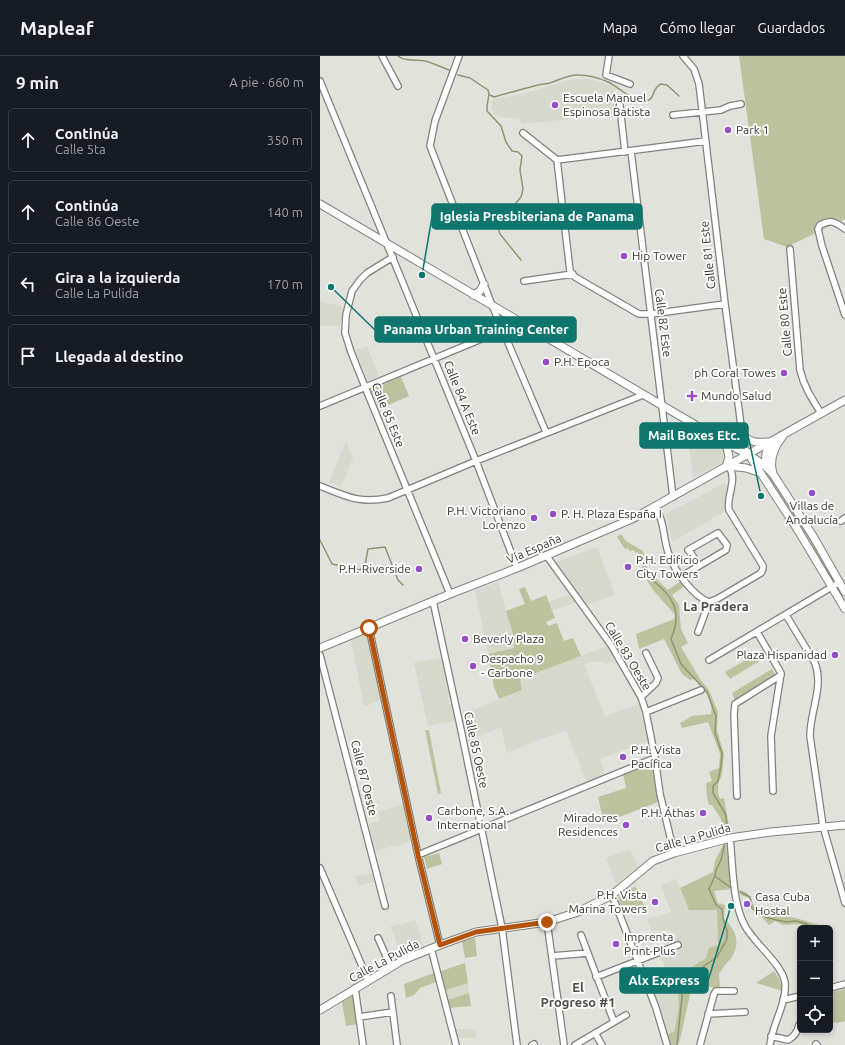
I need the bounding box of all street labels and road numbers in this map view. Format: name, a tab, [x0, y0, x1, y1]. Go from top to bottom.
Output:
street label: Calle 81 Este	[697, 220, 718, 290]
street label: Calle 80 Este	[775, 287, 794, 357]
street label: Calle 82 Este	[653, 288, 674, 358]
street label: Calle 84 A Este	[442, 359, 483, 437]
street label: Calle 85 Este	[370, 381, 407, 449]
street label: Vía España	[505, 531, 563, 566]
street label: Calle 83 Oeste	[603, 619, 654, 692]
street label: Calle 85 Oeste	[462, 710, 491, 789]
street label: Calle 87 Oeste	[349, 738, 380, 817]
street label: Calle La Pulida	[654, 821, 732, 854]
street label: Calle La Pulida	[346, 937, 421, 984]

